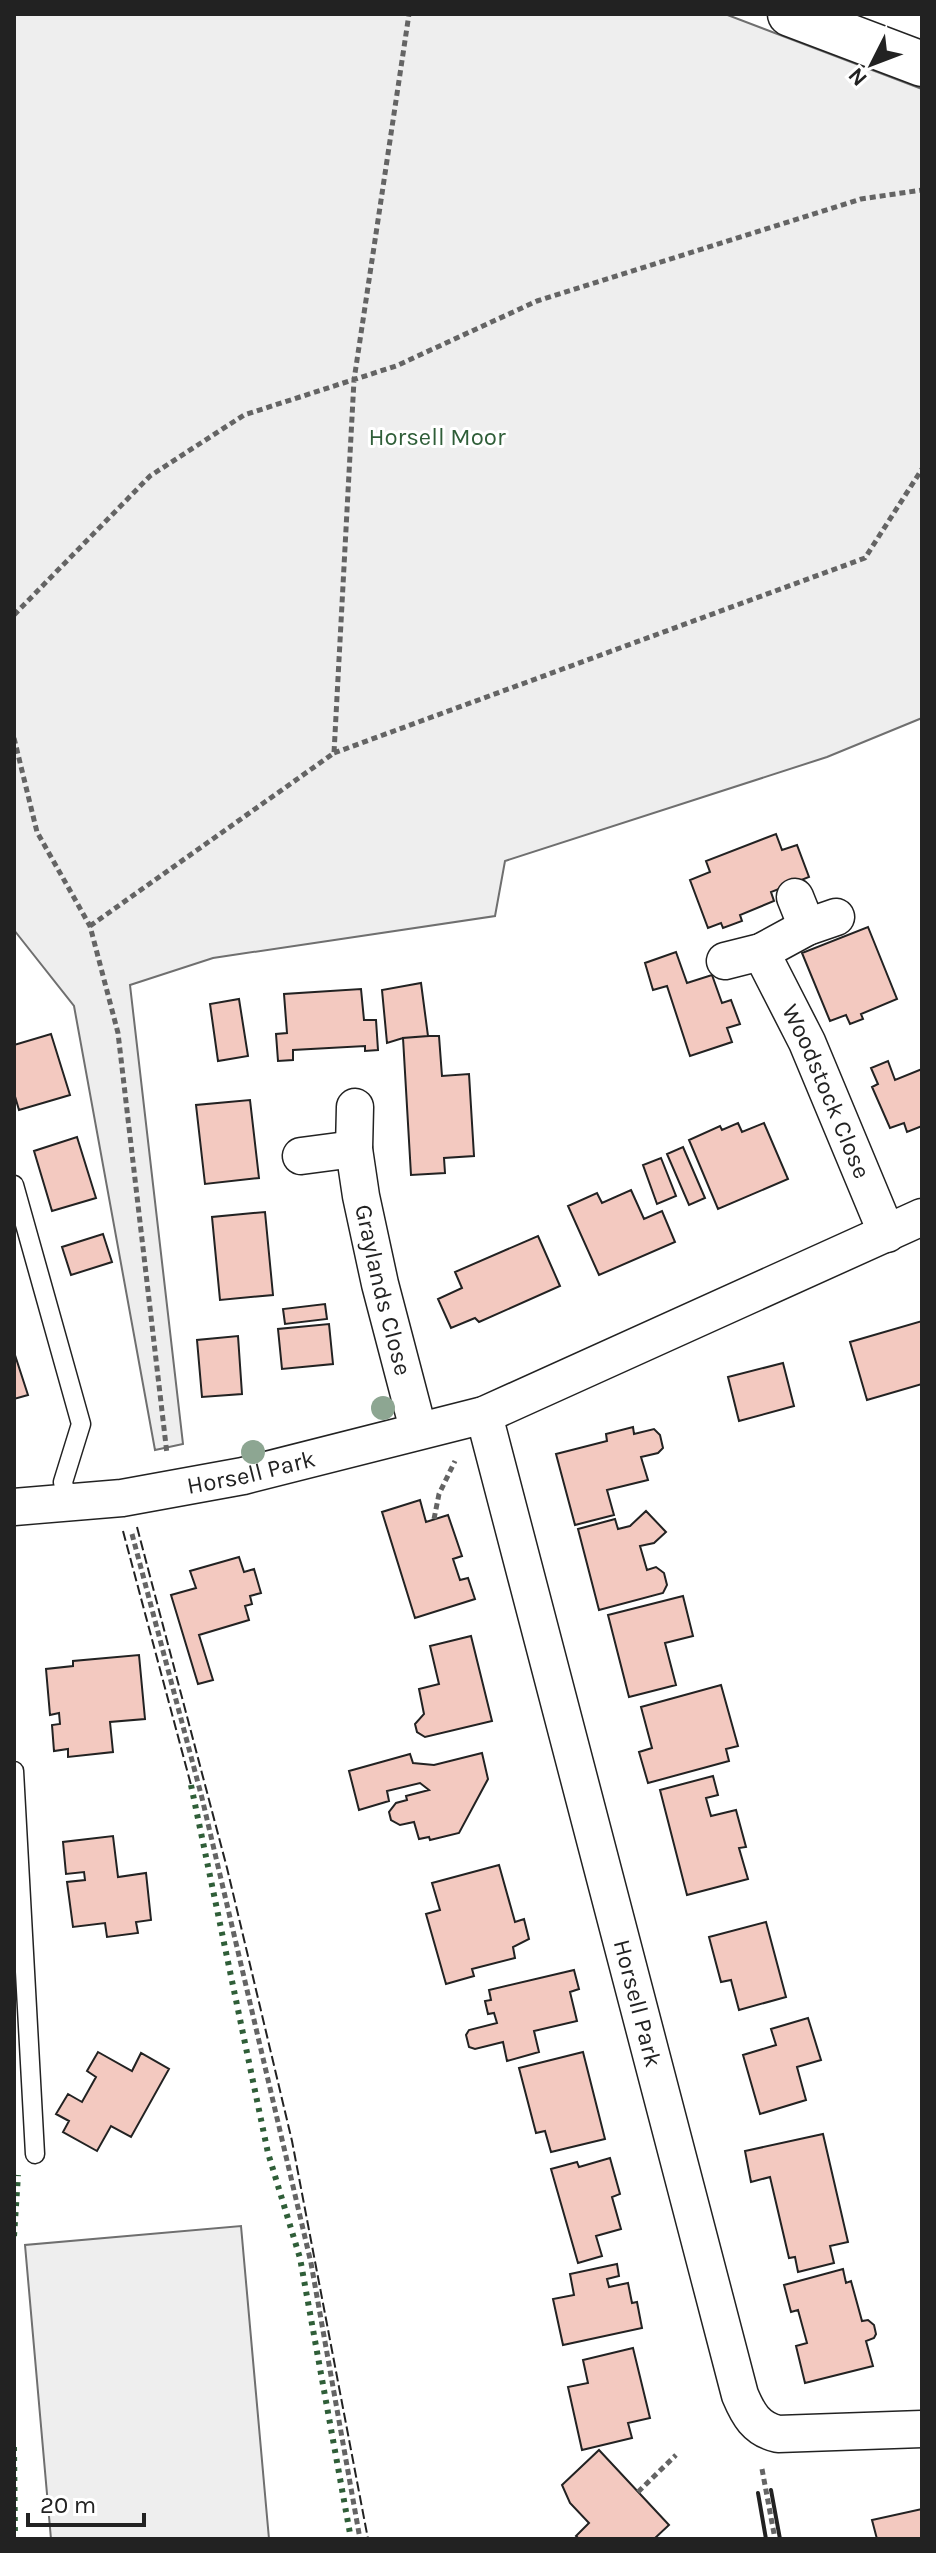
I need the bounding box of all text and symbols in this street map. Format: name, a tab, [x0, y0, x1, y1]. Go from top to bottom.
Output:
north arrow	[832, 24, 912, 104]
text: N	[843, 62, 873, 91]
park label: Horsell Moor	[368, 423, 506, 451]
street label: Woodstock Close	[776, 999, 876, 1183]
street label: Graylands Close	[349, 1202, 417, 1378]
street label: Horsell Park	[185, 1444, 318, 1500]
street label: Horsell Park	[608, 1936, 668, 2070]
scale bar	[28, 2477, 144, 2527]
text: 20 m	[40, 2491, 96, 2519]

